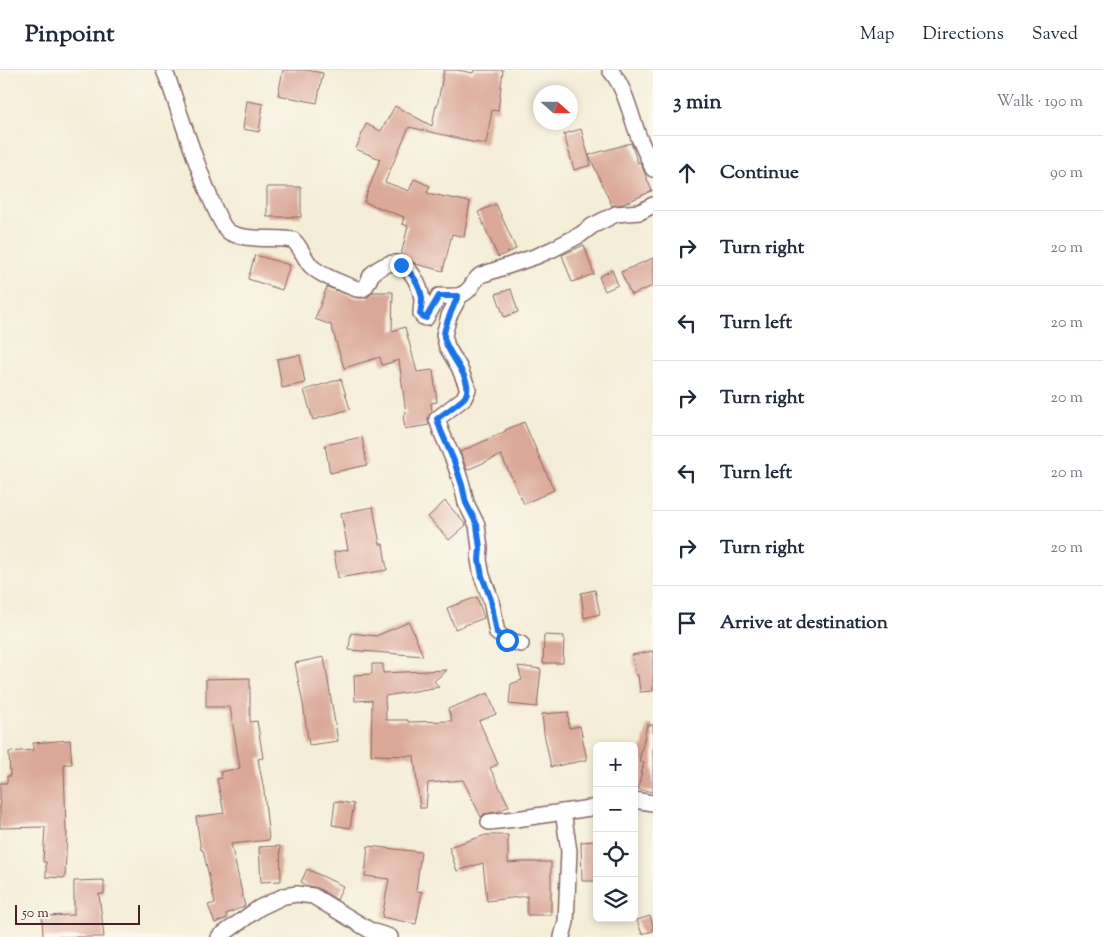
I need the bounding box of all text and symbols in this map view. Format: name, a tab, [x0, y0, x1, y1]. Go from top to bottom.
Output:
text: Pinpoint	[25, 18, 114, 52]
text: Map	[860, 22, 895, 48]
text: Directions	[923, 22, 1004, 48]
text: Saved	[1032, 22, 1078, 48]
north arrow	[533, 85, 578, 130]
text: 3 min	[673, 88, 722, 118]
text: Walk · 190 m	[996, 91, 1083, 114]
icon: ahead	[673, 159, 701, 187]
text: Continue	[720, 160, 799, 187]
text: 90 m	[1050, 162, 1083, 185]
icon: right	[673, 234, 701, 262]
text: Turn right	[720, 235, 804, 262]
text: 20 m	[1050, 237, 1083, 260]
route end	[390, 254, 413, 277]
icon: left	[673, 309, 701, 337]
text: Turn left	[720, 310, 792, 337]
text: 20 m	[1050, 312, 1083, 335]
icon: right	[673, 384, 701, 412]
text: Turn right	[720, 385, 804, 412]
text: 20 m	[1050, 387, 1083, 410]
icon: left	[673, 459, 701, 487]
text: Turn left	[720, 460, 792, 487]
text: 20 m	[1050, 462, 1083, 485]
icon: right	[673, 534, 701, 562]
text: Turn right	[720, 535, 804, 562]
text: 20 m	[1050, 537, 1083, 560]
icon: arrive	[673, 609, 701, 637]
text: Arrive at destination	[720, 610, 888, 637]
route start	[496, 629, 519, 652]
map controls	[593, 742, 638, 922]
button: +	[593, 742, 638, 787]
button: −	[593, 787, 638, 832]
button: locate	[593, 832, 638, 877]
button: layers	[593, 877, 638, 922]
scale bar	[15, 902, 140, 925]
text: 50 m	[22, 904, 49, 924]

